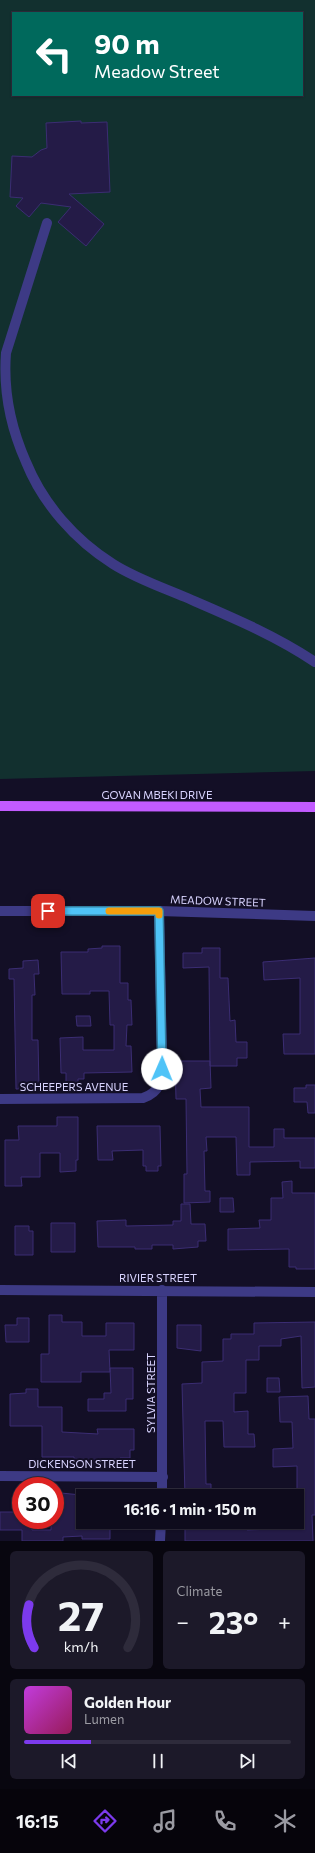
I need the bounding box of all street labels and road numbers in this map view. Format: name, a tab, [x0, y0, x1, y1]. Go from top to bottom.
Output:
street label: GOVAN MBEKI DRIVE	[102, 788, 212, 801]
street label: MEADOW STREET	[170, 892, 266, 909]
street label: SCHEEPERS AVENUE	[20, 1080, 128, 1093]
street label: RIVIER STREET	[119, 1271, 197, 1284]
street label: SYLVIA STREET	[144, 1353, 157, 1433]
street label: DICKENSON STREET	[28, 1457, 136, 1470]

